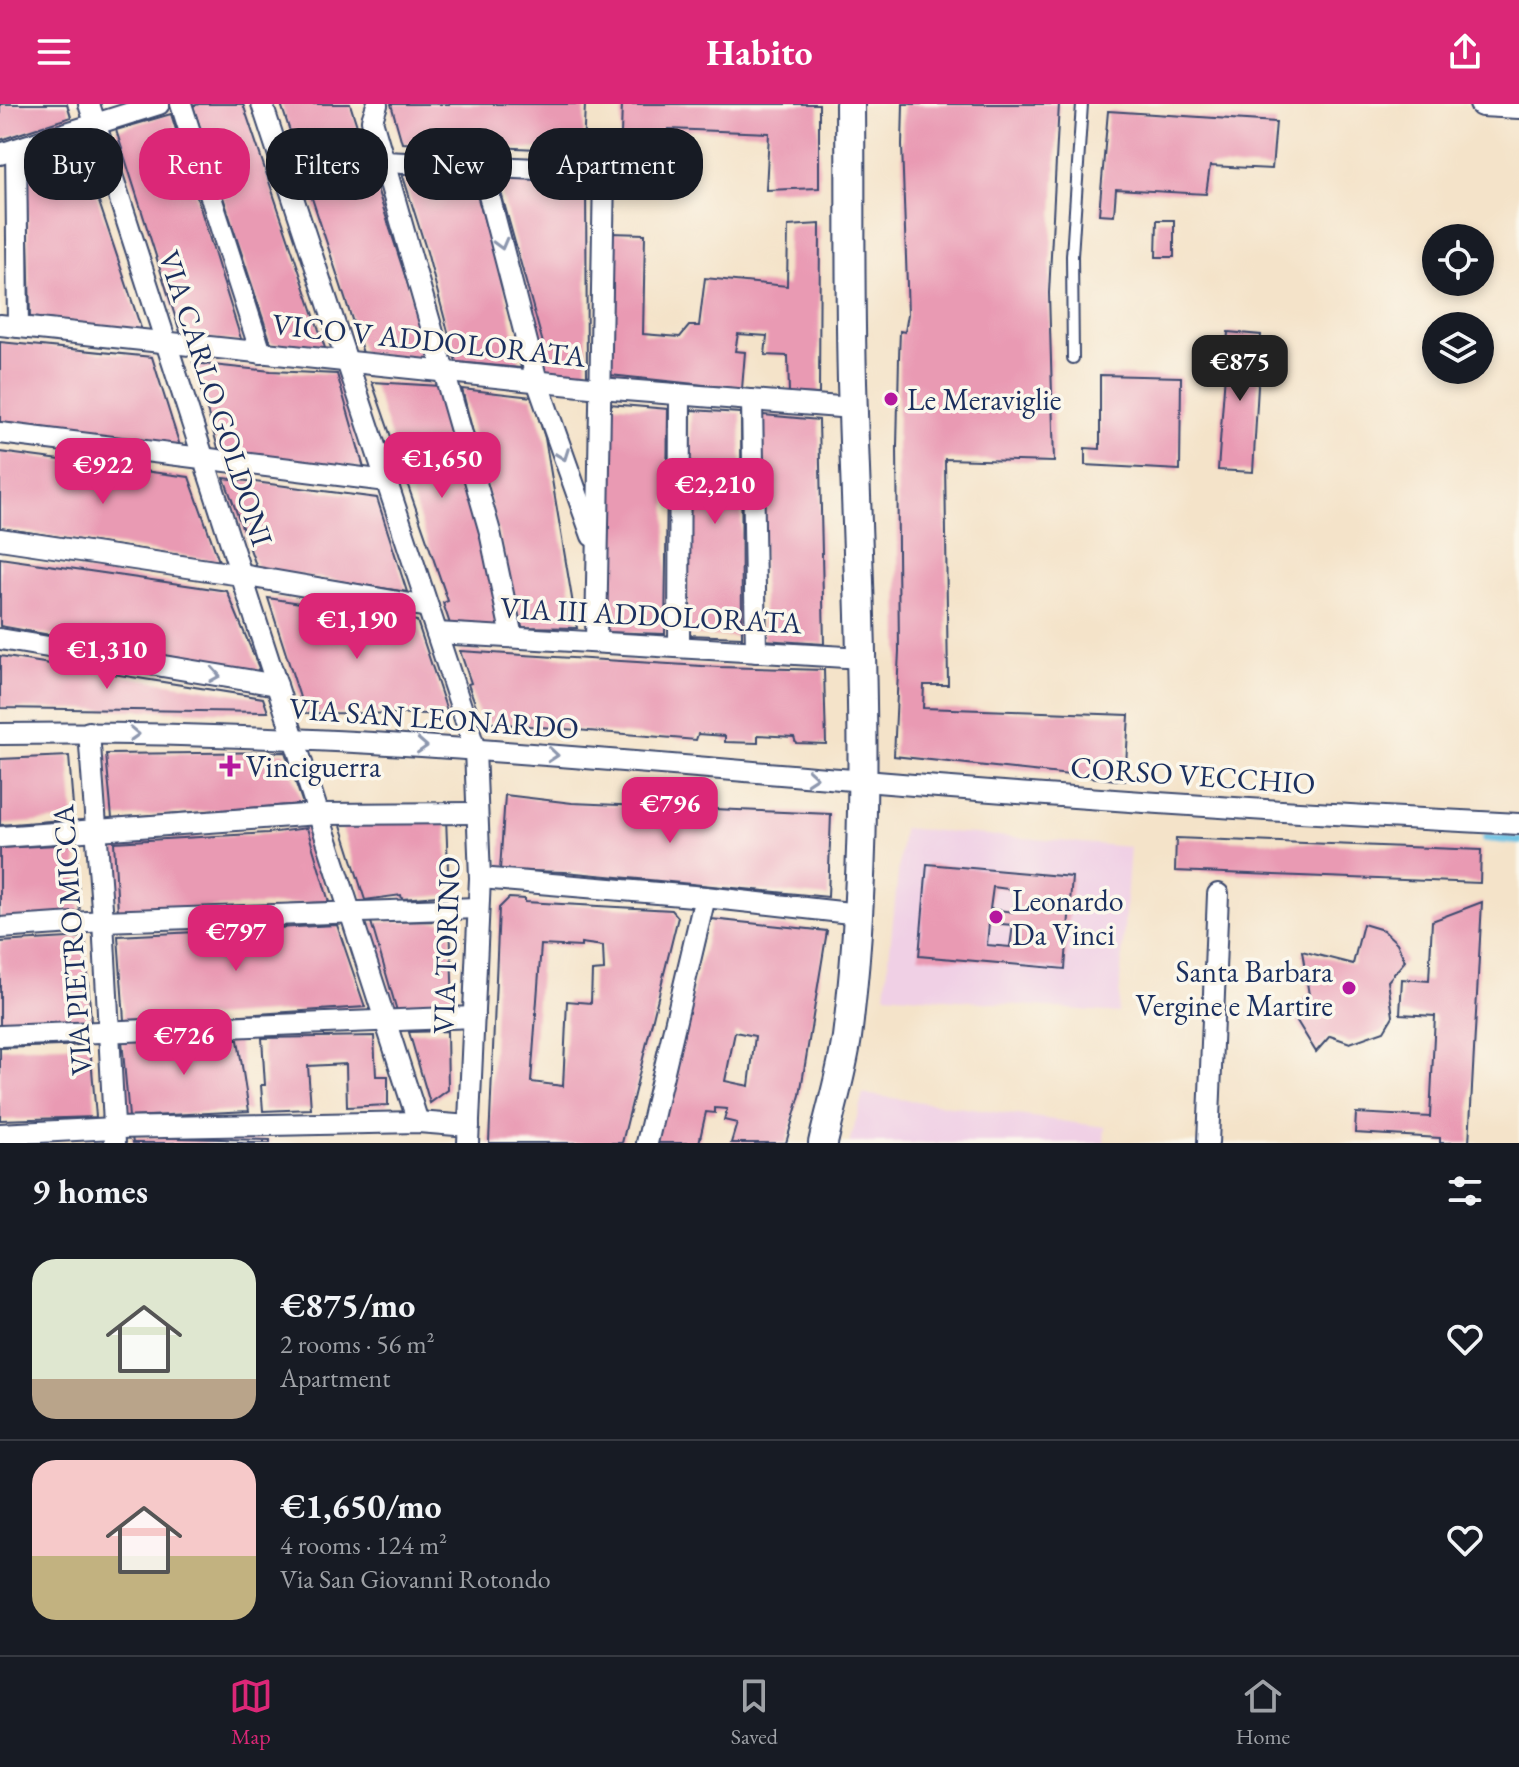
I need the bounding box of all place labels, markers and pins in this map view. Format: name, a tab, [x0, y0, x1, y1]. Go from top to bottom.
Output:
pin: €875	[1193, 335, 1287, 403]
place label: Le Meraviglie	[907, 380, 1062, 419]
marker: Le Meraviglie	[882, 390, 900, 408]
pin: €1,650	[377, 432, 507, 500]
pin: €922	[56, 438, 150, 506]
pin: €2,210	[650, 458, 780, 526]
pin: €1,190	[292, 593, 422, 661]
pin: €1,310	[42, 623, 172, 691]
place label: Vinciguerra	[246, 747, 381, 786]
marker: Vinciguerra	[221, 757, 239, 775]
pin: €796	[623, 777, 717, 845]
place label: Leonardo Da Vinci	[1012, 881, 1124, 954]
pin: €797	[189, 905, 283, 973]
marker: Leonardo Da Vinci	[987, 908, 1005, 926]
place label: Santa Barbara Vergine e Martire	[1136, 952, 1333, 1025]
marker: Santa Barbara Vergine e Martire	[1340, 979, 1358, 997]
pin: €726	[137, 1009, 231, 1077]

